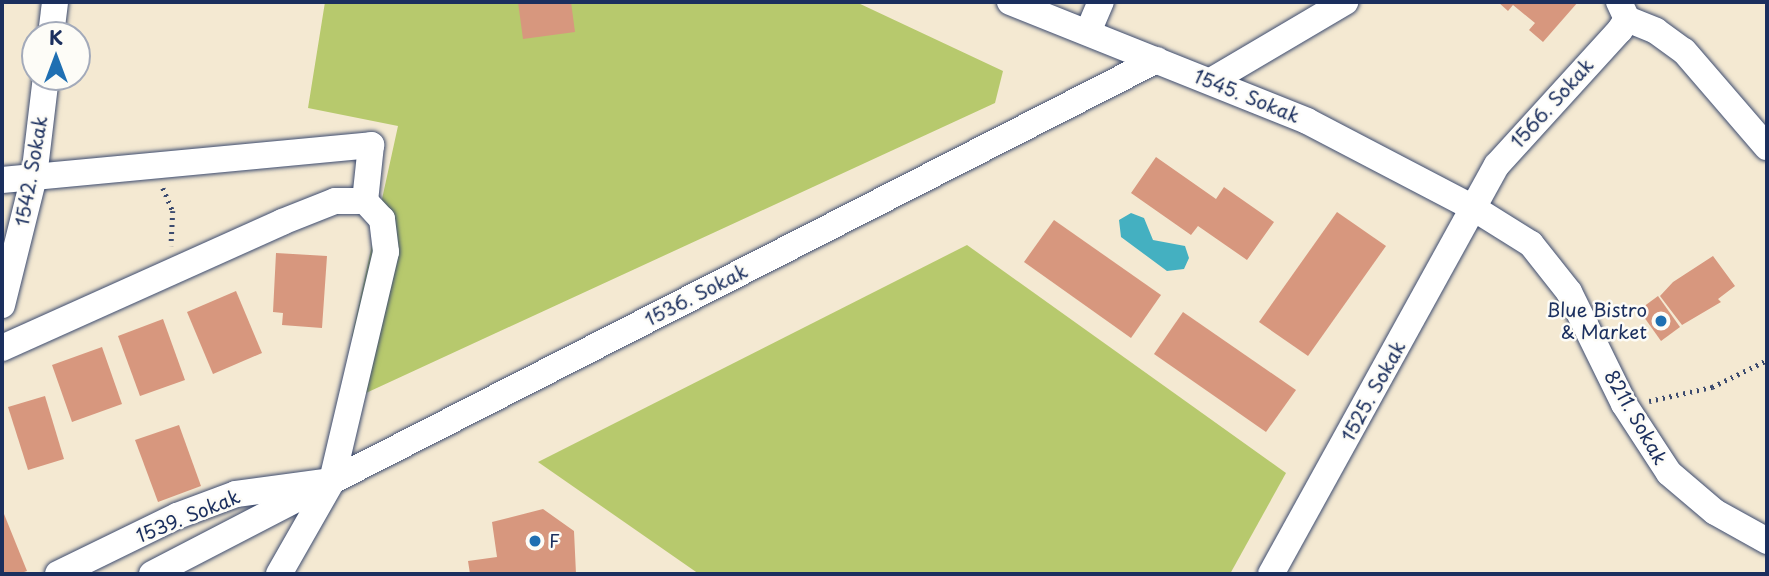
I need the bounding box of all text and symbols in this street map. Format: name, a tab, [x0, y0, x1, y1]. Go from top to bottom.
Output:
north arrow	[21, 21, 91, 91]
text: K	[49, 23, 63, 51]
street label: 1566. Sokak	[1505, 53, 1599, 153]
street label: 1545. Sokak	[1191, 64, 1303, 128]
street label: 1542. Sokak	[10, 113, 52, 229]
street label: 1536. Sokak	[640, 259, 752, 331]
place label: Blue Bistro & Market	[1547, 299, 1647, 343]
marker: Blue Bistro & Market	[1653, 313, 1669, 329]
street label: 1525. Sokak	[1336, 336, 1410, 446]
street label: 8211. Sokak	[1599, 364, 1673, 470]
street label: 1539. Sokak	[133, 485, 243, 547]
place label: F	[549, 530, 560, 552]
marker: F	[527, 533, 543, 549]

